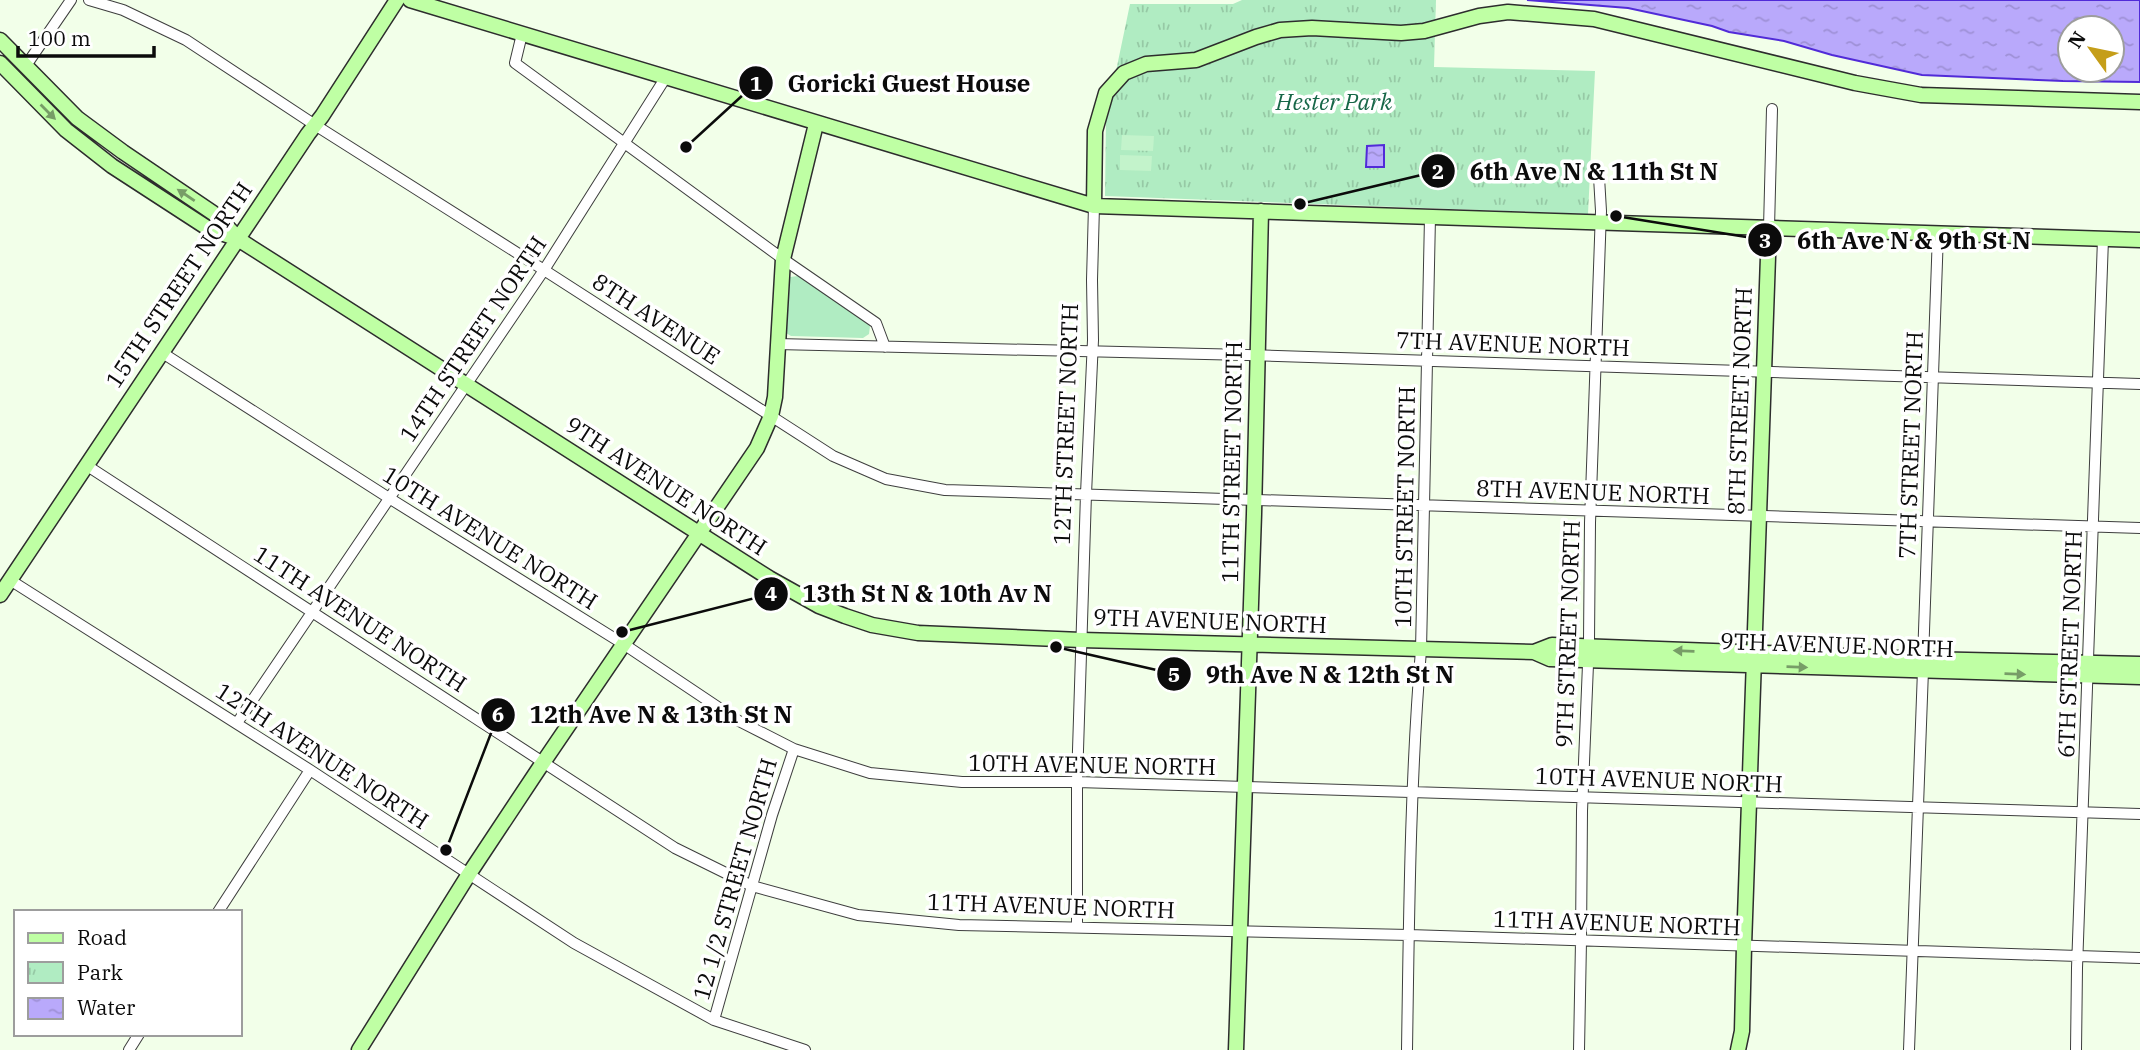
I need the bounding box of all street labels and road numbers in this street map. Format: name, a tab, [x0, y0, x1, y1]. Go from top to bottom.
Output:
street label: 15TH STREET NORTH	[98, 176, 258, 393]
street label: 14TH STREET NORTH	[392, 230, 552, 447]
street label: 8TH AVENUE	[587, 266, 726, 371]
street label: 8TH STREET NORTH	[1720, 286, 1758, 515]
street label: 12TH STREET NORTH	[1046, 303, 1084, 545]
street label: 7TH AVENUE NORTH	[1396, 324, 1631, 362]
street label: 7TH STREET NORTH	[1891, 330, 1929, 559]
street label: 11TH STREET NORTH	[1214, 341, 1248, 583]
street label: 10TH STREET NORTH	[1387, 386, 1421, 628]
street label: 9TH AVENUE NORTH	[560, 409, 773, 561]
street label: 10TH AVENUE NORTH	[377, 459, 604, 616]
street label: 8TH AVENUE NORTH	[1476, 472, 1711, 510]
street label: 9TH STREET NORTH	[1548, 519, 1586, 748]
street label: 6TH STREET NORTH	[2050, 529, 2088, 758]
street label: 11TH AVENUE NORTH	[248, 538, 473, 698]
street label: 9TH AVENUE NORTH	[1093, 601, 1328, 639]
street label: 9TH AVENUE NORTH	[1720, 625, 1955, 663]
street label: 12TH AVENUE NORTH	[210, 675, 435, 835]
street label: 10TH AVENUE NORTH	[968, 747, 1216, 781]
street label: 12 1/2 STREET NORTH	[685, 754, 783, 1003]
street label: 10TH AVENUE NORTH	[1535, 760, 1783, 798]
street label: 11TH AVENUE NORTH	[927, 886, 1175, 924]
street label: 11TH AVENUE NORTH	[1493, 903, 1741, 941]

